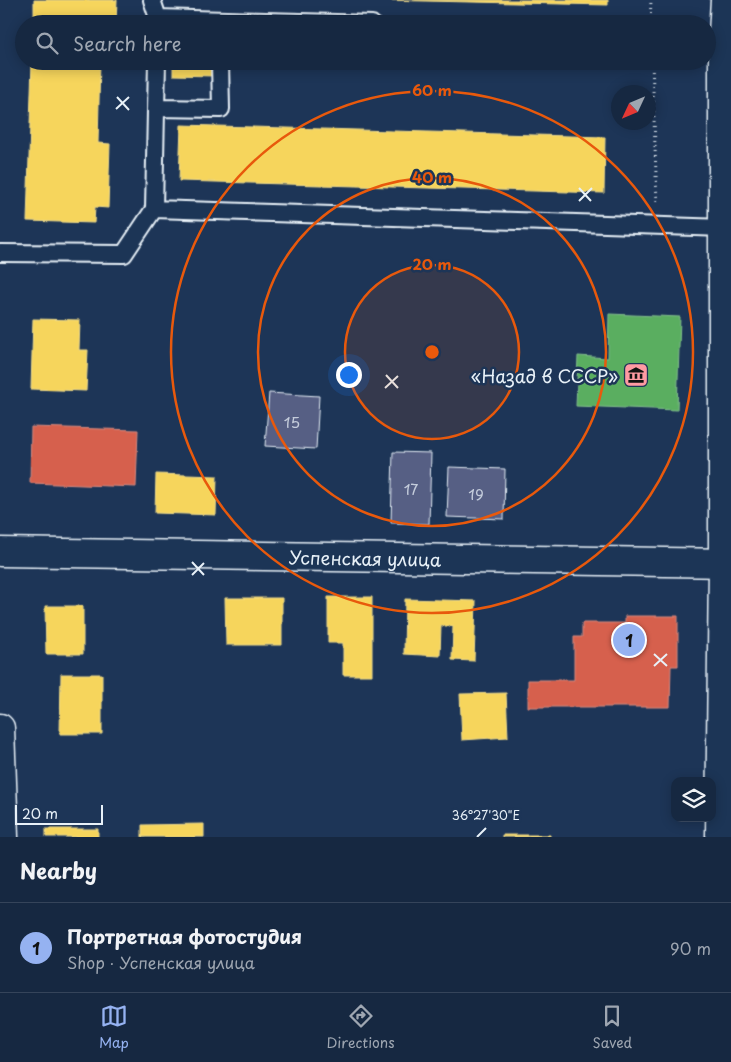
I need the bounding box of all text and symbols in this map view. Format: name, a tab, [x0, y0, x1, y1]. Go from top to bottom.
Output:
search box	[15, 15, 716, 70]
icon: search	[33, 29, 61, 57]
text: Search here	[73, 29, 182, 57]
text: 60 m	[412, 78, 452, 101]
north arrow	[611, 85, 656, 130]
text: 40 m	[412, 165, 452, 188]
text: 20 m	[413, 252, 451, 275]
centre of rings	[423, 343, 441, 361]
your location	[336, 362, 362, 388]
place label: «Назад в СССР»	[471, 362, 618, 389]
museum icon: «Назад в СССР»	[623, 362, 649, 388]
house number: 15	[284, 410, 300, 433]
house number: 17	[404, 477, 418, 500]
house number: 19	[468, 482, 484, 505]
street label: Успенская улица	[289, 543, 442, 572]
pin: 1	[613, 621, 645, 659]
map controls	[671, 777, 716, 822]
button: layers	[671, 777, 716, 822]
scale bar	[15, 802, 102, 825]
text: 20 m	[22, 803, 58, 824]
text: 36°27'30"E	[452, 806, 520, 824]
text: Nearby	[20, 854, 97, 886]
text: Портретная фотостудия	[67, 922, 302, 950]
text: 1	[32, 936, 40, 960]
text: 90 m	[670, 936, 711, 960]
text: Shop · Успенская улица	[67, 950, 255, 974]
tab: Map	[99, 1002, 129, 1053]
tab: Directions	[327, 1002, 395, 1053]
tab: Saved	[592, 1002, 632, 1053]

